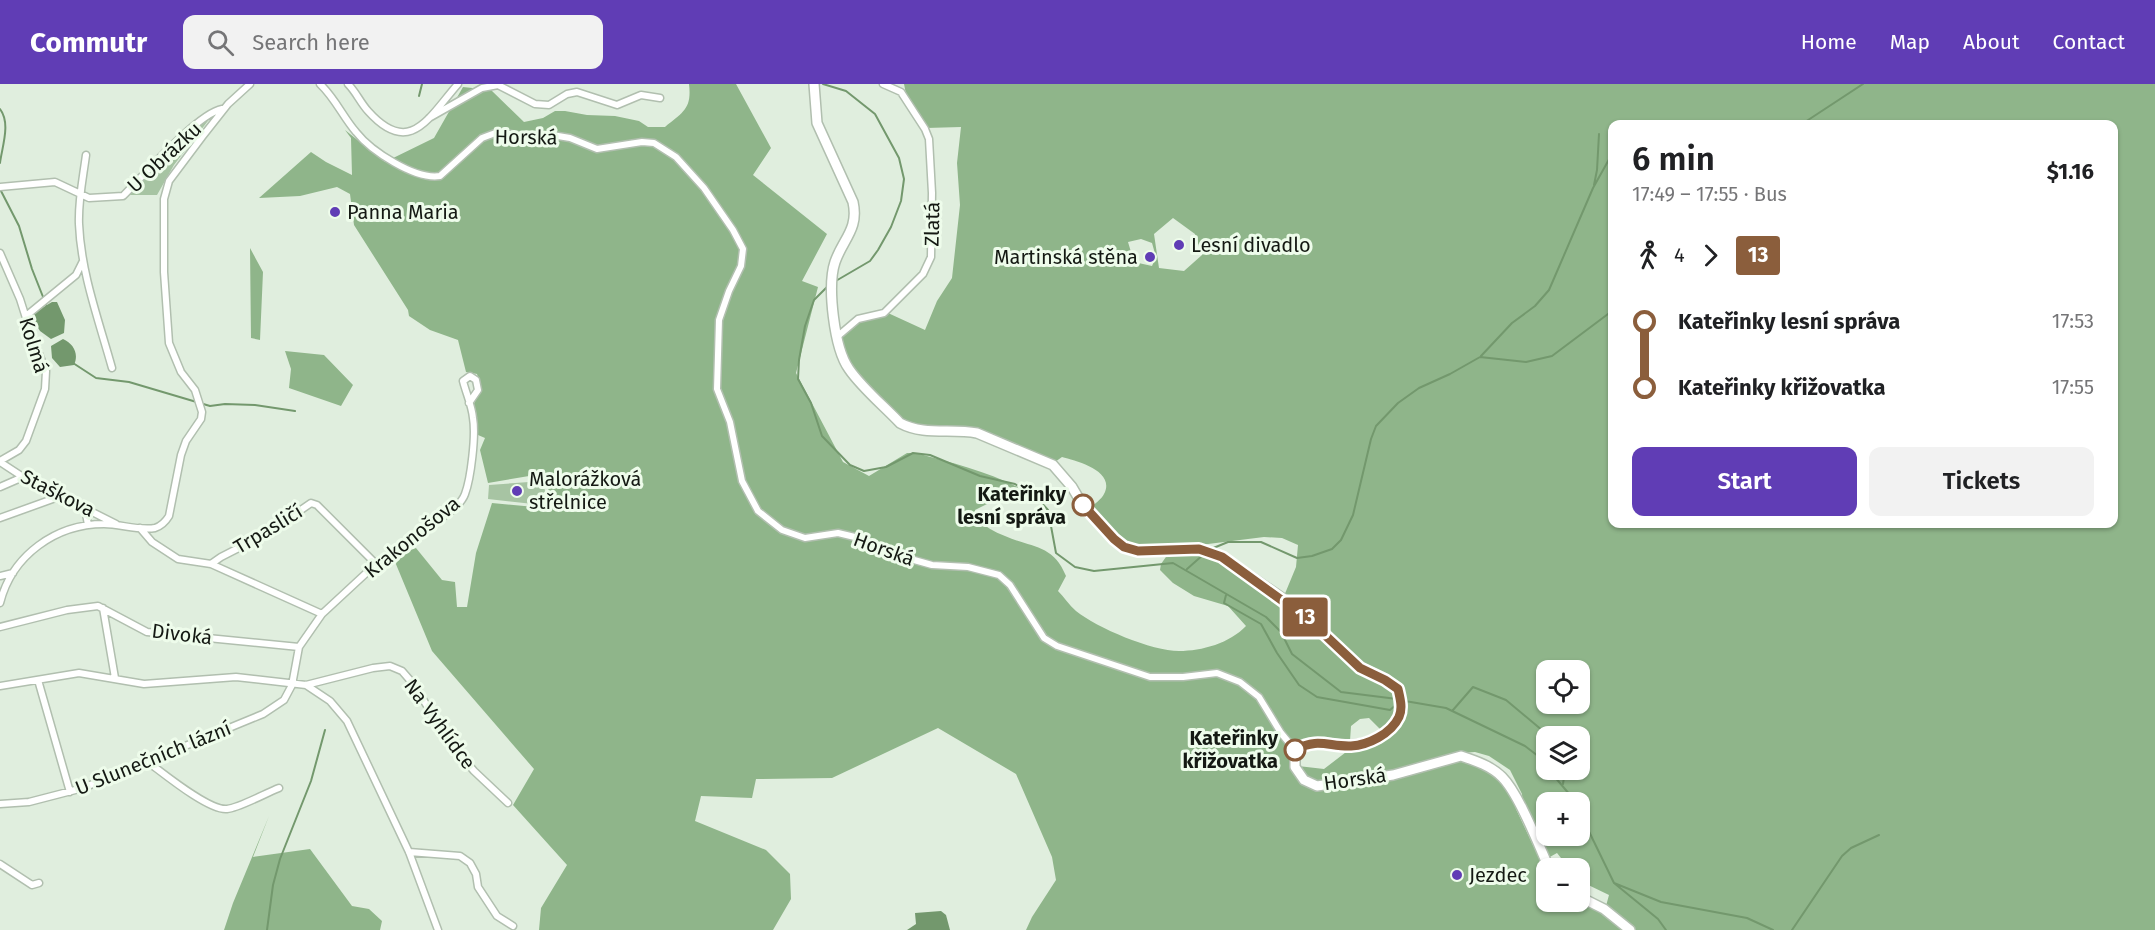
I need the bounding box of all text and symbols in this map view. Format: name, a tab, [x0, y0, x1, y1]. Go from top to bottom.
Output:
search box	[183, 15, 603, 69]
text: Commutr	[30, 26, 147, 59]
icon: search	[204, 26, 237, 59]
text: Search here	[252, 29, 370, 56]
text: Home	[1801, 29, 1857, 55]
text: Map	[1890, 29, 1930, 55]
text: About	[1963, 29, 2020, 55]
text: Contact	[2053, 29, 2125, 55]
street label: U Obrázku	[122, 117, 206, 197]
street label: Horská	[494, 124, 558, 150]
text: 6 min	[1632, 139, 1715, 179]
text: $1.16	[2047, 158, 2094, 185]
text: 17:49 – 17:55 · Bus	[1632, 182, 1787, 206]
place label: Panna Maria	[347, 200, 459, 224]
street label: Zlatá	[920, 201, 944, 247]
marker: Panna Maria	[328, 205, 342, 219]
place label: Lesní divadlo	[1191, 233, 1311, 257]
marker: Lesní divadlo	[1172, 238, 1186, 252]
icon: walk	[1632, 239, 1665, 272]
icon: forward	[1694, 239, 1727, 272]
text: 13	[1748, 242, 1768, 268]
text: 4	[1674, 243, 1685, 267]
place label: Martinská stěna	[994, 245, 1138, 269]
marker: Martinská stěna	[1143, 250, 1157, 264]
text: Kateřinky lesní správa	[1678, 308, 1900, 335]
text: 17:53	[2052, 309, 2094, 333]
street label: Kolmá	[14, 314, 54, 376]
text: Kateřinky křižovatka	[1678, 374, 1885, 401]
text: 17:55	[2052, 375, 2094, 399]
button: Start	[1632, 447, 1857, 516]
button: Tickets	[1869, 447, 2094, 516]
street label: Staškova	[17, 464, 99, 522]
place label: Malorážková střelnice	[529, 467, 641, 514]
place label: Kateřinky lesní správa	[957, 482, 1067, 529]
marker: Malorážková střelnice	[510, 484, 524, 498]
street label: Krakonošova	[359, 491, 465, 583]
marker: Kateřinky lesní správa	[1072, 494, 1094, 516]
street label: Trpasličí	[229, 499, 307, 559]
street label: Horská	[850, 527, 918, 571]
line badge: 13	[1278, 598, 1332, 636]
text: 13	[1295, 604, 1315, 630]
street label: Divoká	[150, 618, 214, 650]
map controls	[1536, 660, 1590, 912]
button: locate	[1536, 660, 1590, 714]
street label: Na Vyhlídce	[399, 674, 481, 774]
street label: U Slunečních lázní	[72, 716, 235, 800]
place label: Kateřinky křižovatka	[1183, 726, 1279, 773]
button: layers	[1536, 726, 1590, 780]
marker: Kateřinky křižovatka	[1284, 739, 1306, 761]
street label: Horská	[1322, 763, 1388, 795]
button: +	[1536, 792, 1590, 846]
button: −	[1536, 858, 1590, 912]
place label: Jezdec	[1469, 863, 1527, 887]
marker: Jezdec	[1450, 868, 1464, 882]

